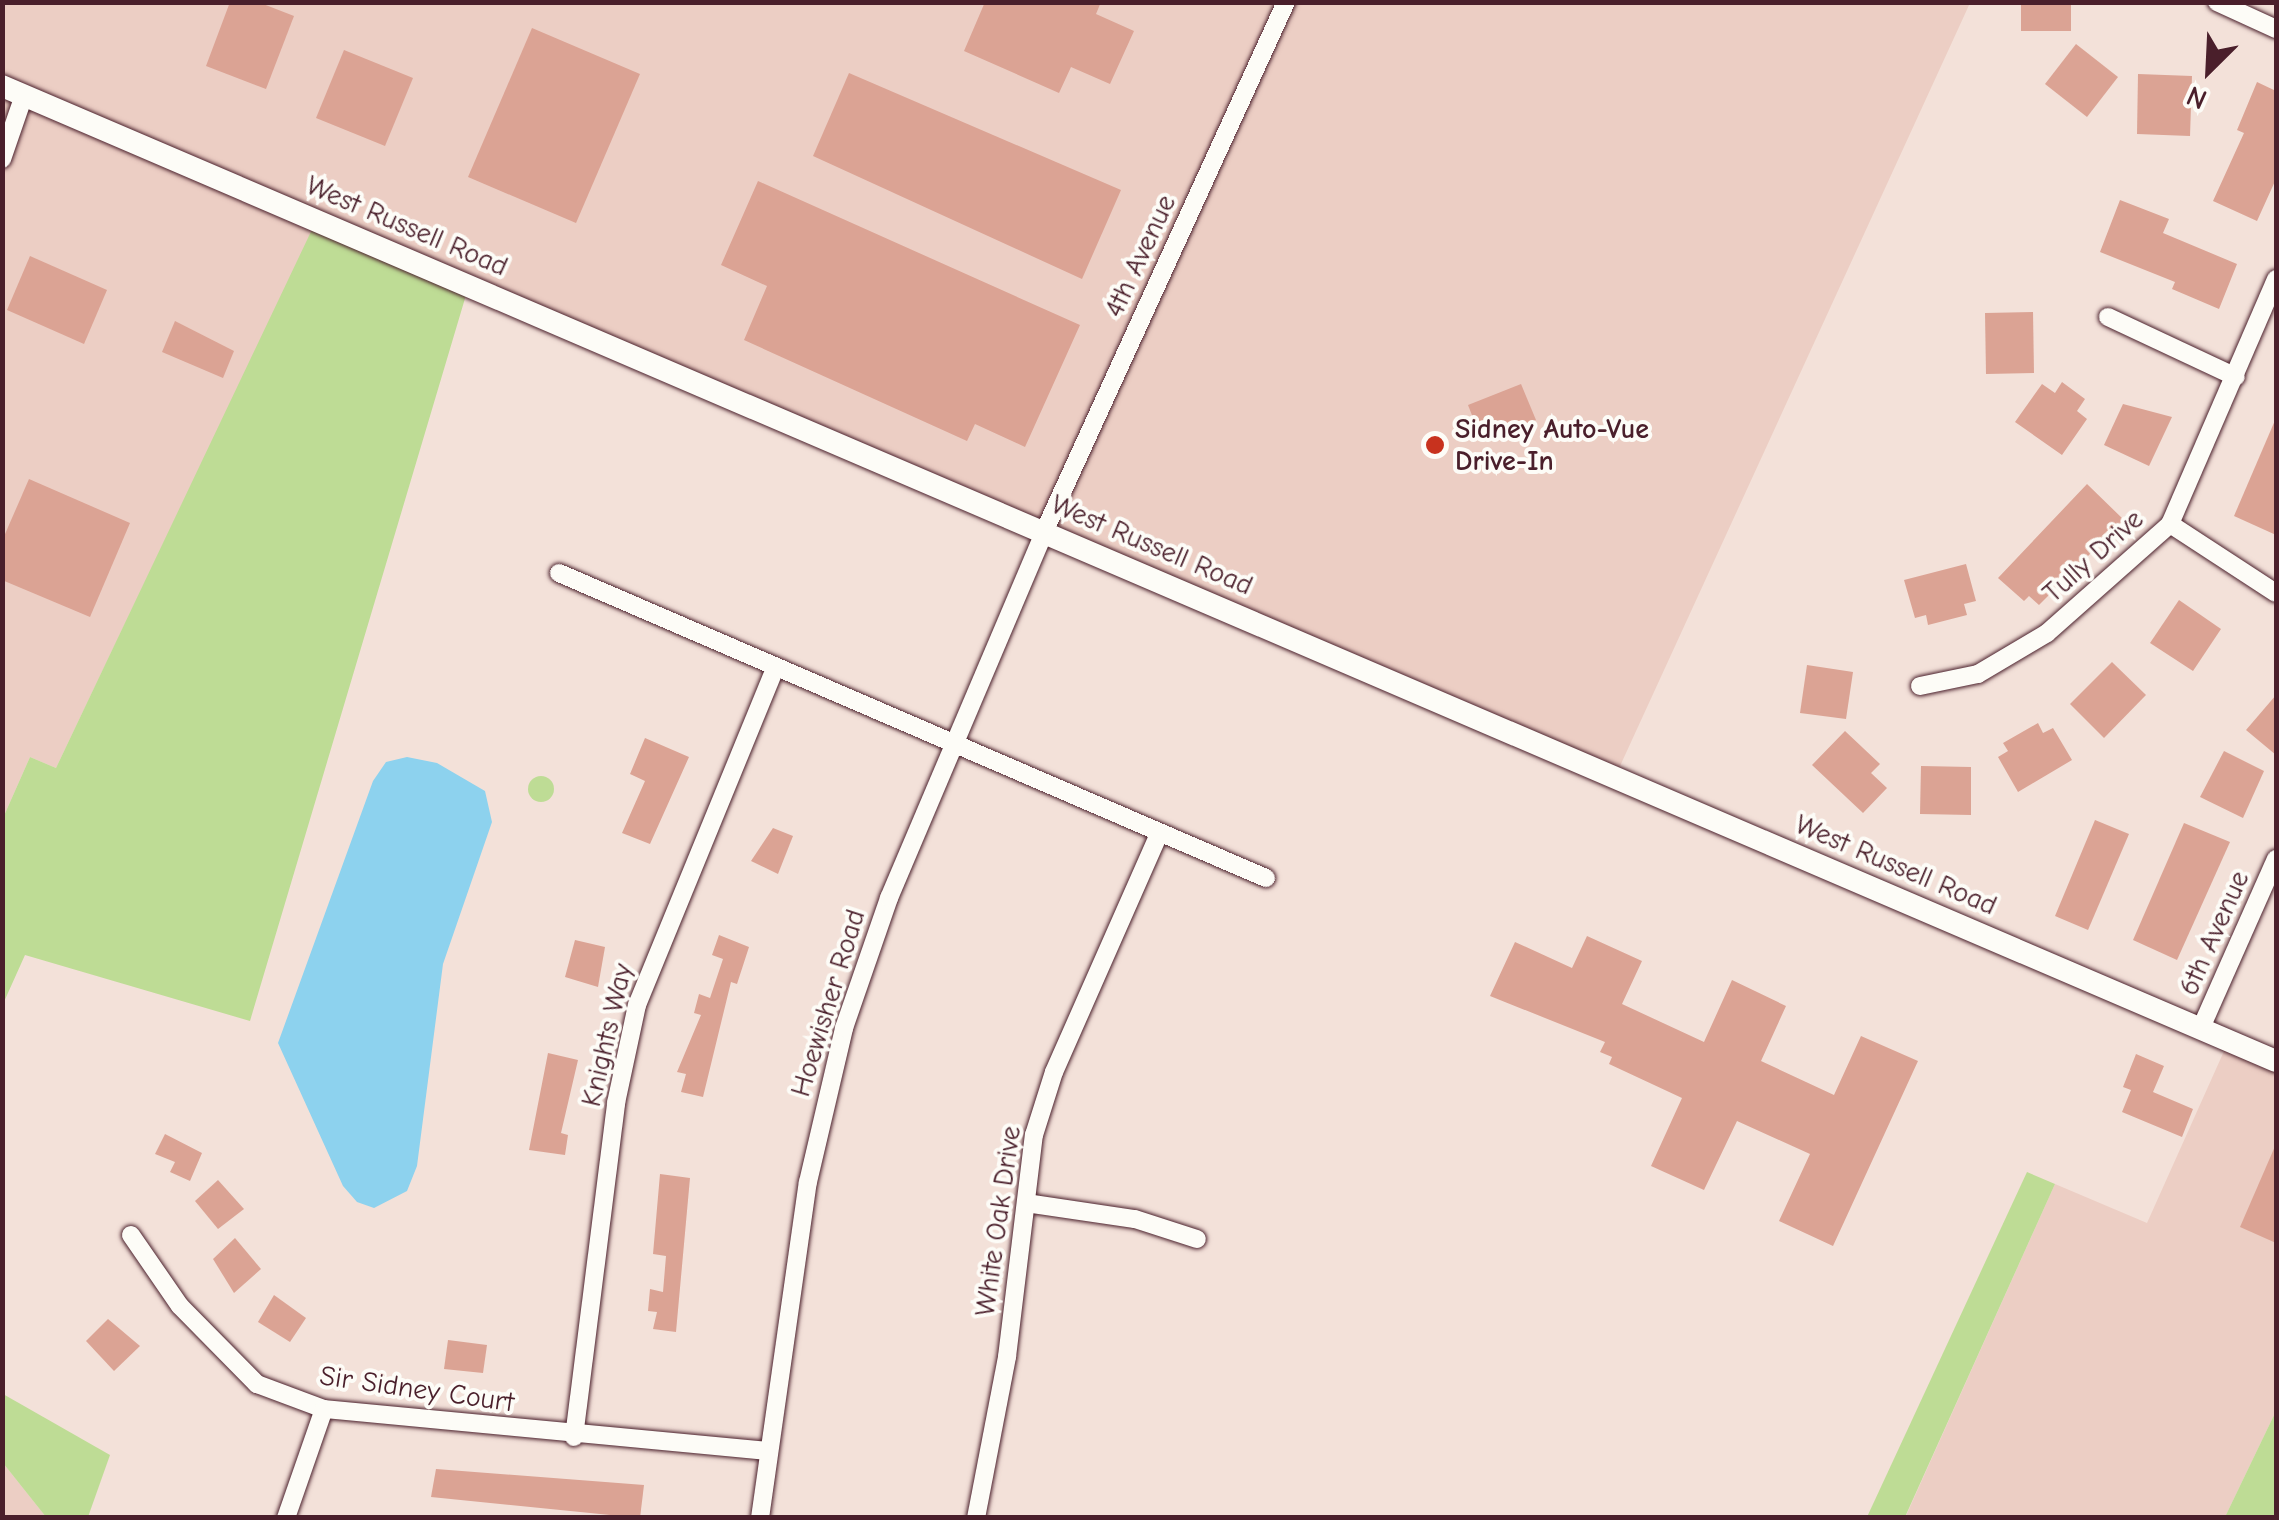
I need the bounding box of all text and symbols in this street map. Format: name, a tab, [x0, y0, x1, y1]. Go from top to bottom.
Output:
north arrow	[2159, 20, 2259, 120]
text: N	[2182, 79, 2212, 116]
street label: West Russell Road	[301, 168, 513, 284]
street label: 4th Avenue	[1097, 189, 1183, 323]
place label: Sidney Auto-Vue Drive-In	[1455, 412, 1649, 478]
marker: Sidney Auto-Vue Drive-In	[1424, 434, 1446, 456]
street label: West Russell Road	[1046, 487, 1258, 603]
street label: Tully Drive	[2036, 502, 2150, 610]
street label: West Russell Road	[1790, 807, 2002, 923]
street label: 6th Avenue	[2172, 866, 2256, 1000]
street label: Hoewisher Road	[784, 905, 872, 1101]
street label: Knights Way	[574, 960, 640, 1110]
street label: White Oak Drive	[968, 1124, 1028, 1318]
street label: Sir Sidney Court	[318, 1359, 516, 1419]

